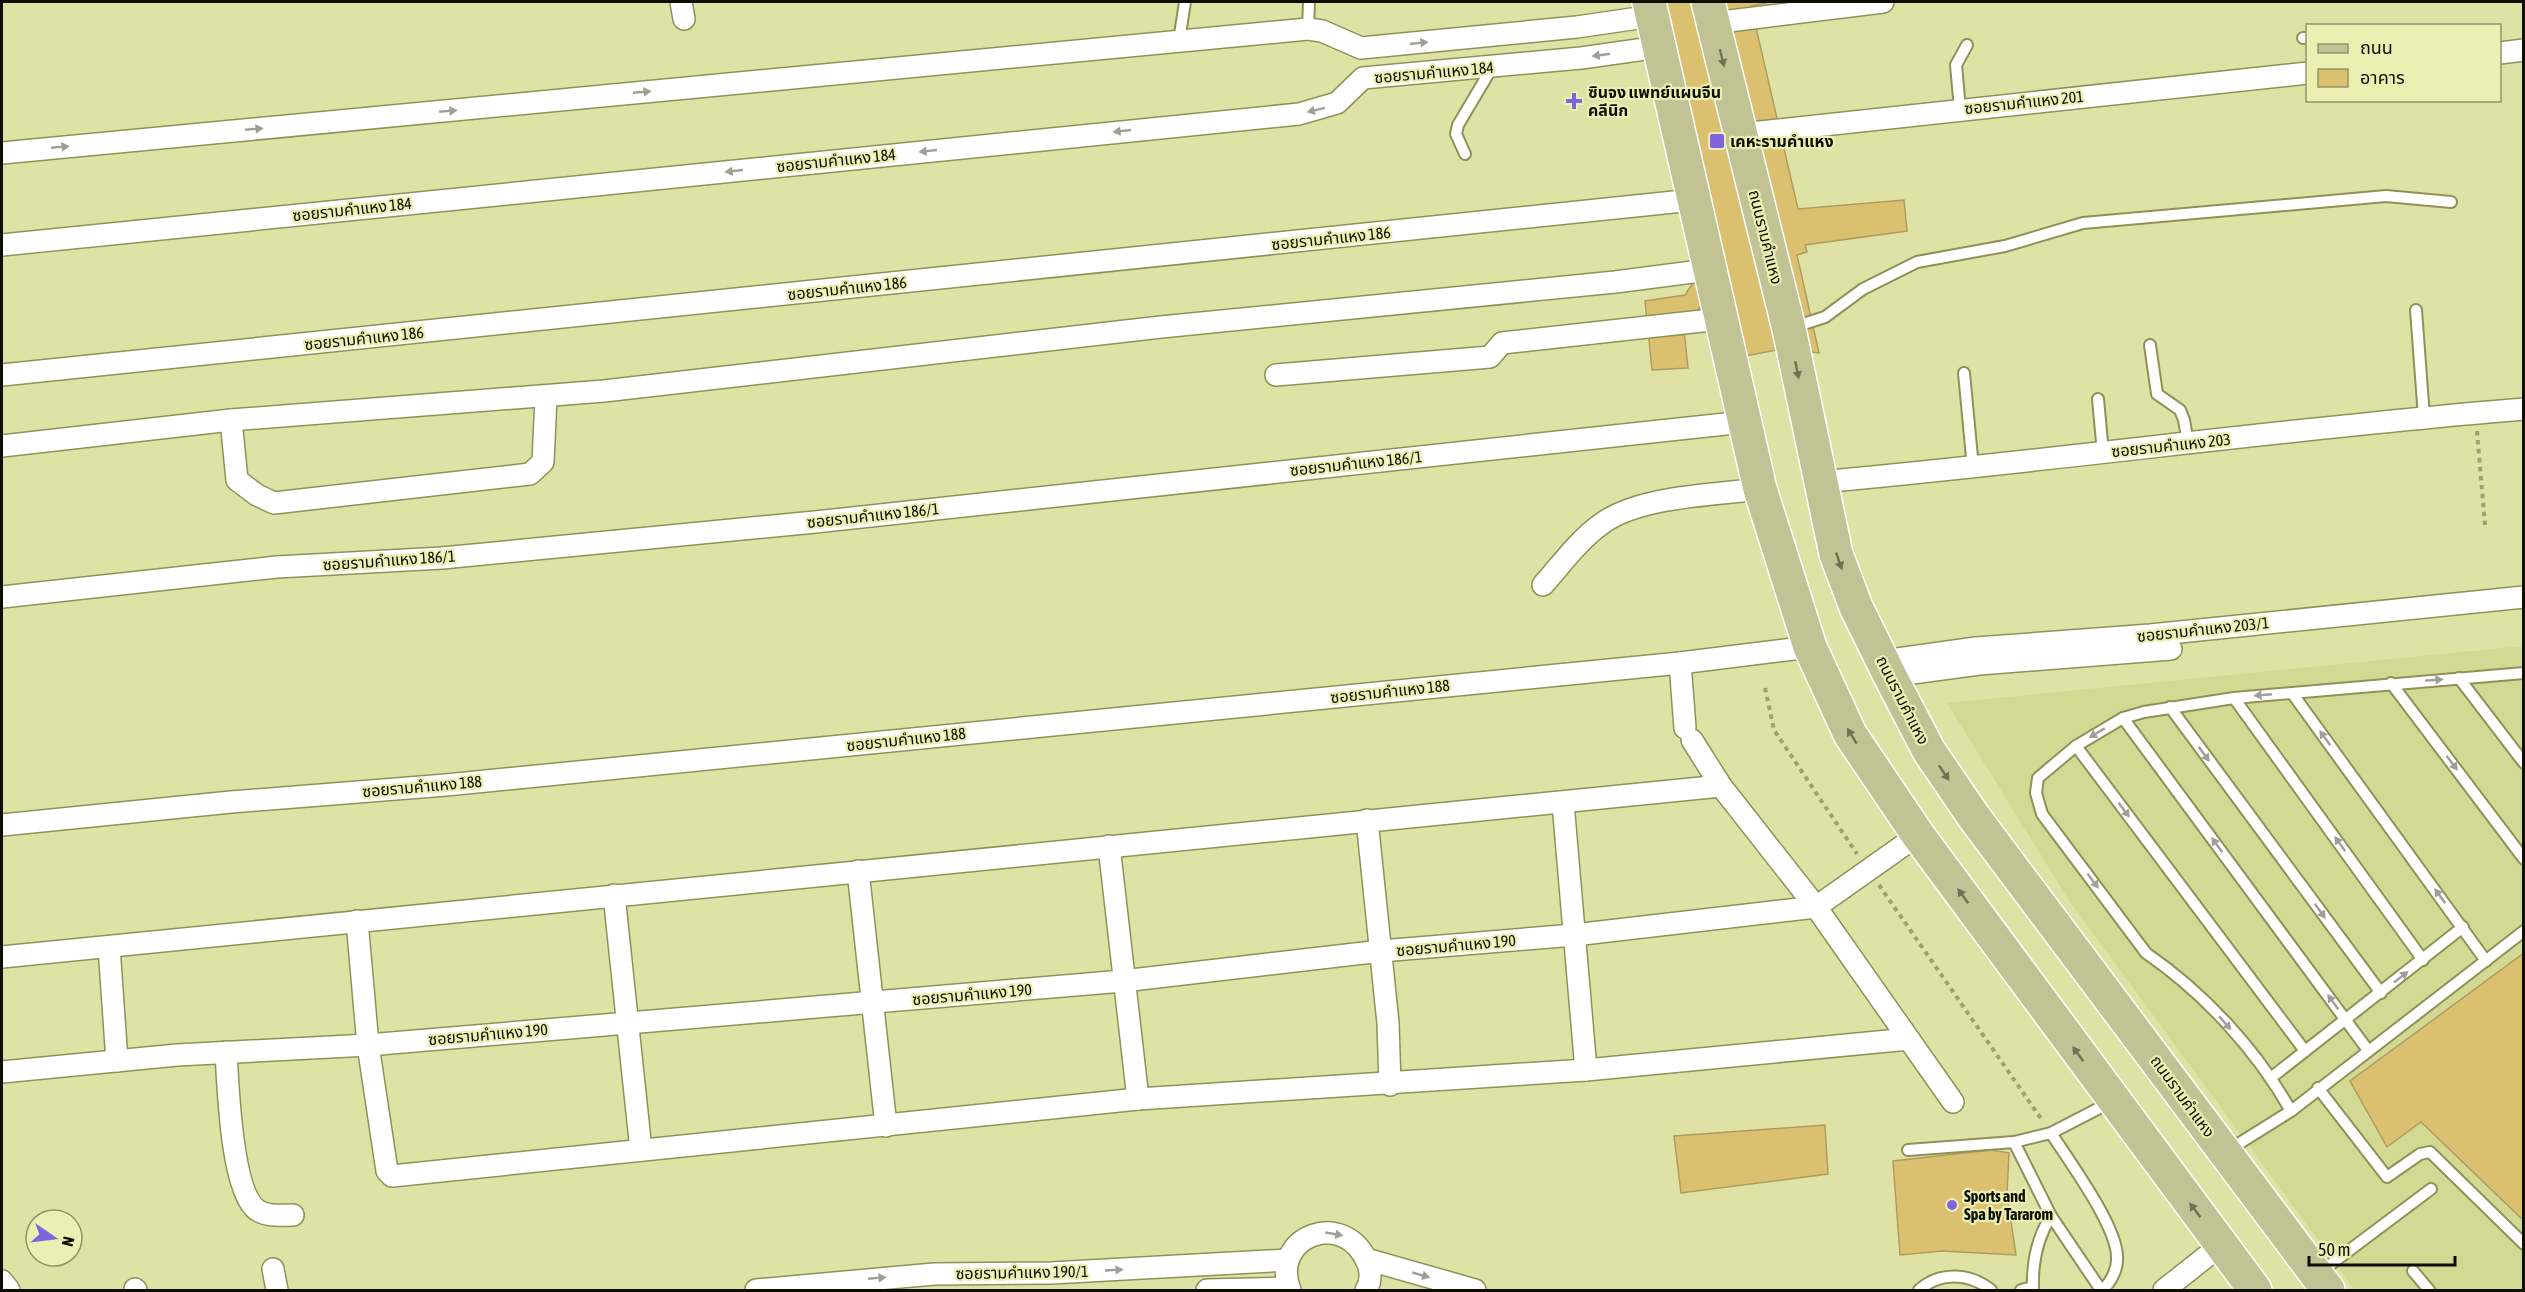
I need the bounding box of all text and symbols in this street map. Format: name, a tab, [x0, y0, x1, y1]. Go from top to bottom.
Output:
legend	[2306, 24, 2501, 102]
text: ถนน	[2360, 37, 2393, 58]
one-way arrow	[1409, 38, 1428, 48]
one-way arrow	[1717, 49, 1727, 68]
one-way arrow	[1591, 50, 1610, 60]
street label: ซอยรามคำแหง 184	[1374, 58, 1494, 86]
text: อาคาร	[2360, 67, 2405, 88]
place label: ซินจง แพทย์แผนจีน คลีนิก	[1588, 83, 1721, 119]
one-way arrow	[633, 87, 652, 97]
street label: ซอยรามคำแหง 201	[1963, 87, 2085, 117]
marker: ซินจง แพทย์แผนจีน คลีนิก	[1565, 92, 1583, 110]
one-way arrow	[1307, 105, 1325, 115]
one-way arrow	[439, 106, 458, 116]
one-way arrow	[244, 124, 263, 134]
one-way arrow	[1113, 127, 1132, 136]
marker: เคหะรามคำแหง	[1708, 132, 1726, 150]
place label: เคหะรามคำแหง	[1730, 132, 1834, 150]
one-way arrow	[50, 142, 69, 152]
street label: ซอยรามคำแหง 184	[775, 145, 897, 175]
one-way arrow	[919, 146, 938, 156]
one-way arrow	[725, 166, 744, 176]
street label: ถนนรามคำแหง	[1746, 188, 1786, 286]
street label: ซอยรามคำแหง 184	[291, 194, 413, 224]
street label: ซอยรามคำแหง 186	[1270, 223, 1392, 253]
street label: ซอยรามคำแหง 186	[786, 273, 908, 303]
street label: ซอยรามคำแหง 186	[303, 323, 425, 353]
one-way arrow	[1793, 361, 1802, 380]
street label: ซอยรามคำแหง 203	[2110, 430, 2232, 460]
street label: ซอยรามคำแหง 186/1	[1289, 447, 1423, 479]
street label: ซอยรามคำแหง 186/1	[806, 499, 940, 531]
street label: ซอยรามคำแหง 186/1	[322, 546, 456, 574]
one-way arrow	[1834, 552, 1844, 570]
street label: ซอยรามคำแหง 203/1	[2136, 613, 2270, 645]
street label: ถนนรามคำแหง	[1873, 653, 1933, 747]
one-way arrow	[2425, 675, 2444, 684]
street label: ซอยรามคำแหง 188	[1329, 676, 1451, 706]
one-way arrow	[2253, 690, 2272, 700]
street label: ซอยรามคำแหง 188	[845, 724, 967, 754]
one-way arrow	[1846, 728, 1857, 744]
one-way arrow	[2089, 728, 2105, 739]
one-way arrow	[2320, 731, 2332, 746]
one-way arrow	[2198, 746, 2210, 761]
one-way arrow	[2445, 756, 2457, 771]
one-way arrow	[1938, 764, 1950, 780]
street label: ซอยรามคำแหง 188	[362, 772, 482, 800]
one-way arrow	[2118, 801, 2130, 817]
one-way arrow	[2211, 837, 2223, 853]
one-way arrow	[2334, 837, 2346, 853]
one-way arrow	[2086, 873, 2099, 889]
one-way arrow	[1957, 889, 1969, 905]
one-way arrow	[2434, 889, 2446, 905]
one-way arrow	[2314, 902, 2326, 918]
street label: ซอยรามคำแหง 190	[1396, 931, 1516, 959]
one-way arrow	[2393, 971, 2409, 983]
street label: ซอยรามคำแหง 190	[912, 980, 1032, 1008]
one-way arrow	[2327, 994, 2339, 1010]
one-way arrow	[2218, 1015, 2231, 1030]
street label: ซอยรามคำแหง 190	[428, 1020, 548, 1048]
one-way arrow	[2072, 1046, 2084, 1062]
street label: ถนนรามคำแหง	[2147, 1052, 2219, 1140]
place label: Sports and Spa by Tararom	[1964, 1187, 2053, 1223]
marker: Sports and Spa by Tararom	[1945, 1198, 1959, 1212]
one-way arrow	[2188, 1202, 2201, 1218]
north arrow	[24, 1208, 84, 1268]
scale bar	[2309, 1229, 2454, 1267]
one-way arrow	[1325, 1230, 1344, 1239]
text: N	[59, 1235, 78, 1248]
text: 50 m	[2318, 1239, 2350, 1260]
street label: ซอยรามคำแหง 190/1	[955, 1262, 1089, 1282]
one-way arrow	[1105, 1265, 1124, 1275]
one-way arrow	[1412, 1271, 1430, 1280]
one-way arrow	[868, 1274, 887, 1283]

